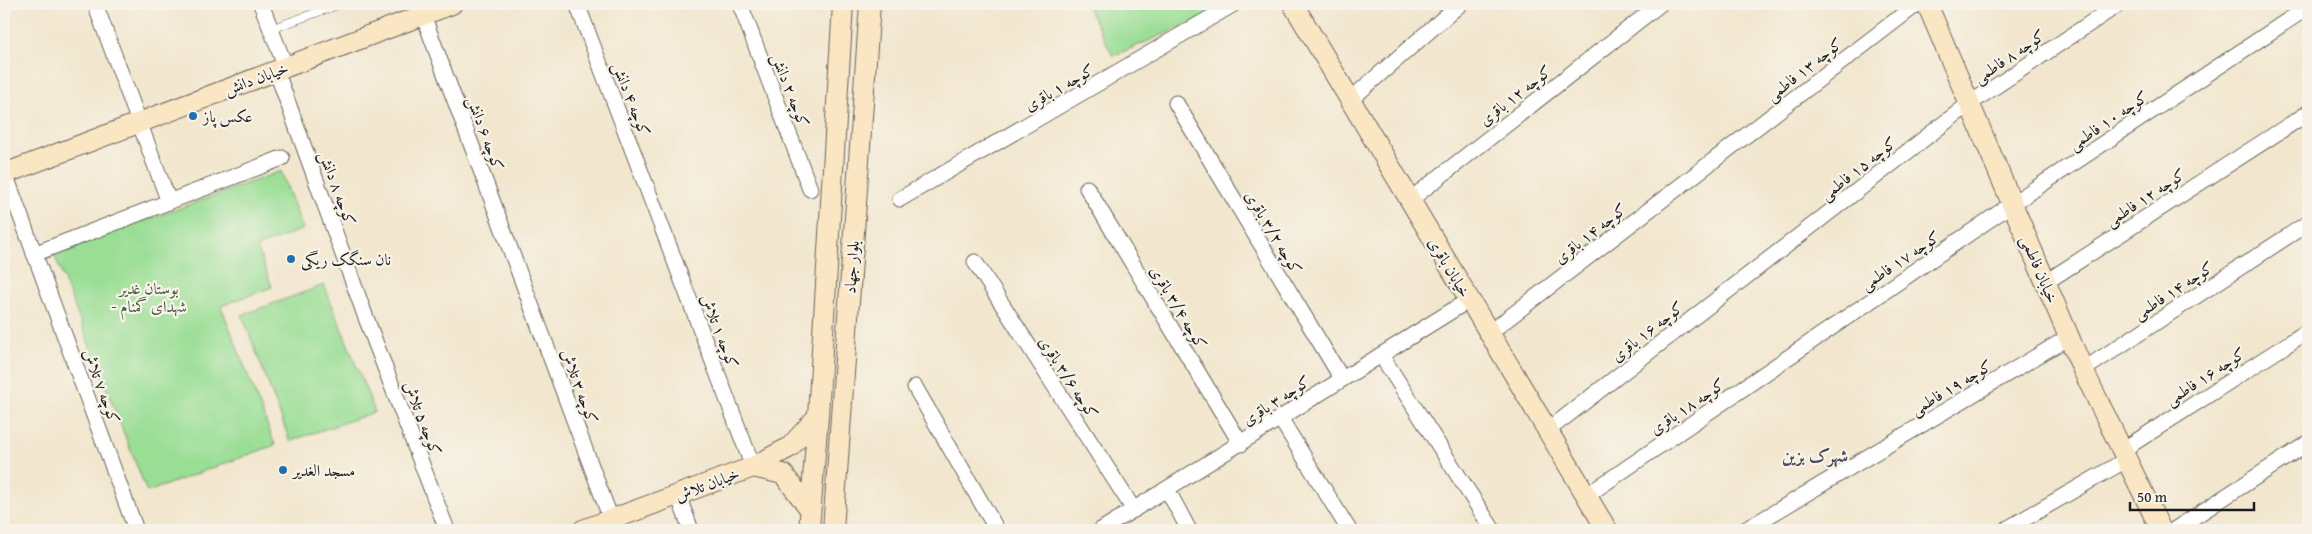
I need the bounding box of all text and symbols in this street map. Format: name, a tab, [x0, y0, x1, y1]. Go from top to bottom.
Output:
street label: کوچه ۸ فاطمی	[1968, 23, 2050, 89]
street label: کوچه ۱۳ فاطمی	[1760, 31, 1848, 107]
street label: کوچه ۲ دانش	[766, 49, 816, 131]
street label: خیابان دانش	[220, 55, 292, 101]
street label: کوچه ۱ باقری	[1019, 57, 1099, 117]
street label: کوچه ۴ دانش	[607, 58, 657, 140]
street label: کوچه ۱۲ باقری	[1473, 59, 1557, 131]
street label: کوچه ۱۰ فاطمی	[2063, 84, 2153, 156]
street label: کوچه ۶ دانش	[461, 92, 511, 174]
place label: عکس پاز	[201, 104, 253, 128]
marker: عکس پاز	[187, 110, 199, 122]
street label: کوچه ۱۵ فاطمی	[1814, 130, 1902, 206]
street label: کوچه ۸ دانش	[313, 147, 363, 229]
street label: کوچه ۱۲ فاطمی	[2100, 162, 2190, 232]
street label: کوچه ۳/۲ باقری	[1239, 185, 1309, 279]
street label: کوچه ۱۴ باقری	[1548, 197, 1632, 269]
street label: کوچه ۱۷ فاطمی	[1855, 224, 1945, 296]
street label: خیابان فاطمی	[2015, 231, 2065, 307]
street label: خیابان باقری	[1423, 232, 1477, 302]
street label: بلوار جهاد	[837, 240, 865, 294]
place label: نان سنگک ریگی	[301, 247, 391, 271]
marker: نان سنگک ریگی	[285, 253, 297, 265]
street label: کوچه ۱۴ فاطمی	[2128, 255, 2218, 325]
street label: کوچه ۳/۴ باقری	[1144, 260, 1214, 354]
park label: بوستان غدیر - شهدای گمنام	[111, 276, 187, 321]
street label: کوچه ۱ تلاش	[695, 290, 745, 372]
street label: کوچه ۱۶ باقری	[1605, 295, 1689, 367]
street label: کوچه ۳/۶ باقری	[1033, 331, 1105, 423]
street label: کوچه ۱۶ فاطمی	[2160, 341, 2250, 411]
street label: کوچه ۷ تلاش	[77, 345, 127, 427]
street label: کوچه ۳ تلاش	[555, 345, 605, 427]
street label: کوچه ۱۹ فاطمی	[1905, 353, 1997, 421]
street label: کوچه ۳ باقری	[1237, 369, 1315, 431]
street label: کوچه ۱۸ باقری	[1644, 372, 1730, 440]
street label: کوچه ۵ تلاش	[398, 377, 448, 459]
district label: شهرک بزین	[1782, 442, 1848, 469]
place label: مسجد الغدیر	[291, 458, 355, 482]
street label: خیابان تلاش	[671, 461, 743, 507]
marker: مسجد الغدیر	[277, 464, 289, 476]
scale bar	[2130, 479, 2253, 511]
text: 50 m	[2137, 486, 2168, 507]

